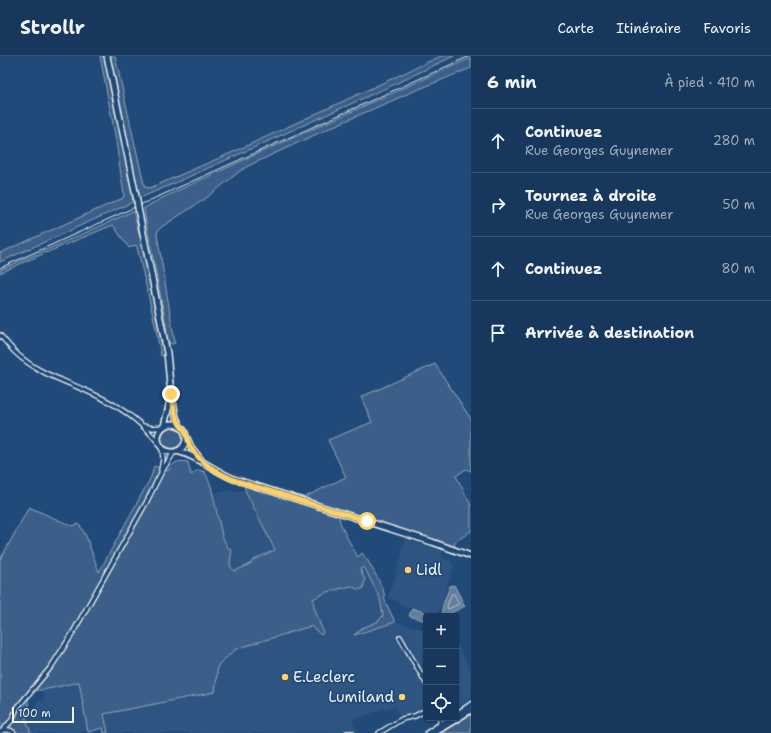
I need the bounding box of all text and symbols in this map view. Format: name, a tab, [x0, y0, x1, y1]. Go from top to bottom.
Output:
text: Strollr	[20, 15, 85, 40]
text: Carte	[557, 19, 594, 37]
text: Itinéraire	[616, 19, 681, 37]
text: Favoris	[703, 19, 751, 37]
text: 6 min	[487, 71, 537, 93]
text: À pied · 410 m	[664, 74, 755, 91]
text: Continuez	[525, 122, 602, 142]
icon: ahead	[487, 130, 509, 152]
text: 280 m	[713, 132, 755, 149]
text: Rue Georges Guynemer	[525, 142, 673, 159]
text: Tournez à droite	[525, 186, 657, 206]
icon: right	[487, 194, 509, 216]
text: 50 m	[722, 196, 755, 213]
text: Rue Georges Guynemer	[525, 206, 673, 223]
icon: ahead	[487, 258, 509, 280]
text: Continuez	[525, 259, 602, 279]
text: 80 m	[721, 260, 755, 277]
icon: arrive	[487, 322, 509, 344]
text: Arrivée à destination	[525, 323, 694, 343]
route end	[162, 385, 180, 403]
route start	[358, 512, 376, 530]
place label: Lidl	[416, 560, 442, 580]
marker: Lidl	[403, 565, 413, 575]
map controls	[423, 613, 459, 721]
button: +	[423, 613, 459, 649]
button: −	[423, 649, 459, 685]
place label: E.Leclerc	[293, 667, 355, 687]
marker: E.Leclerc	[280, 672, 290, 682]
button: locate	[423, 685, 459, 721]
place label: Lumiland	[328, 687, 394, 707]
marker: Lumiland	[397, 692, 407, 702]
scale bar	[12, 705, 74, 724]
text: 100 m	[18, 706, 51, 721]

